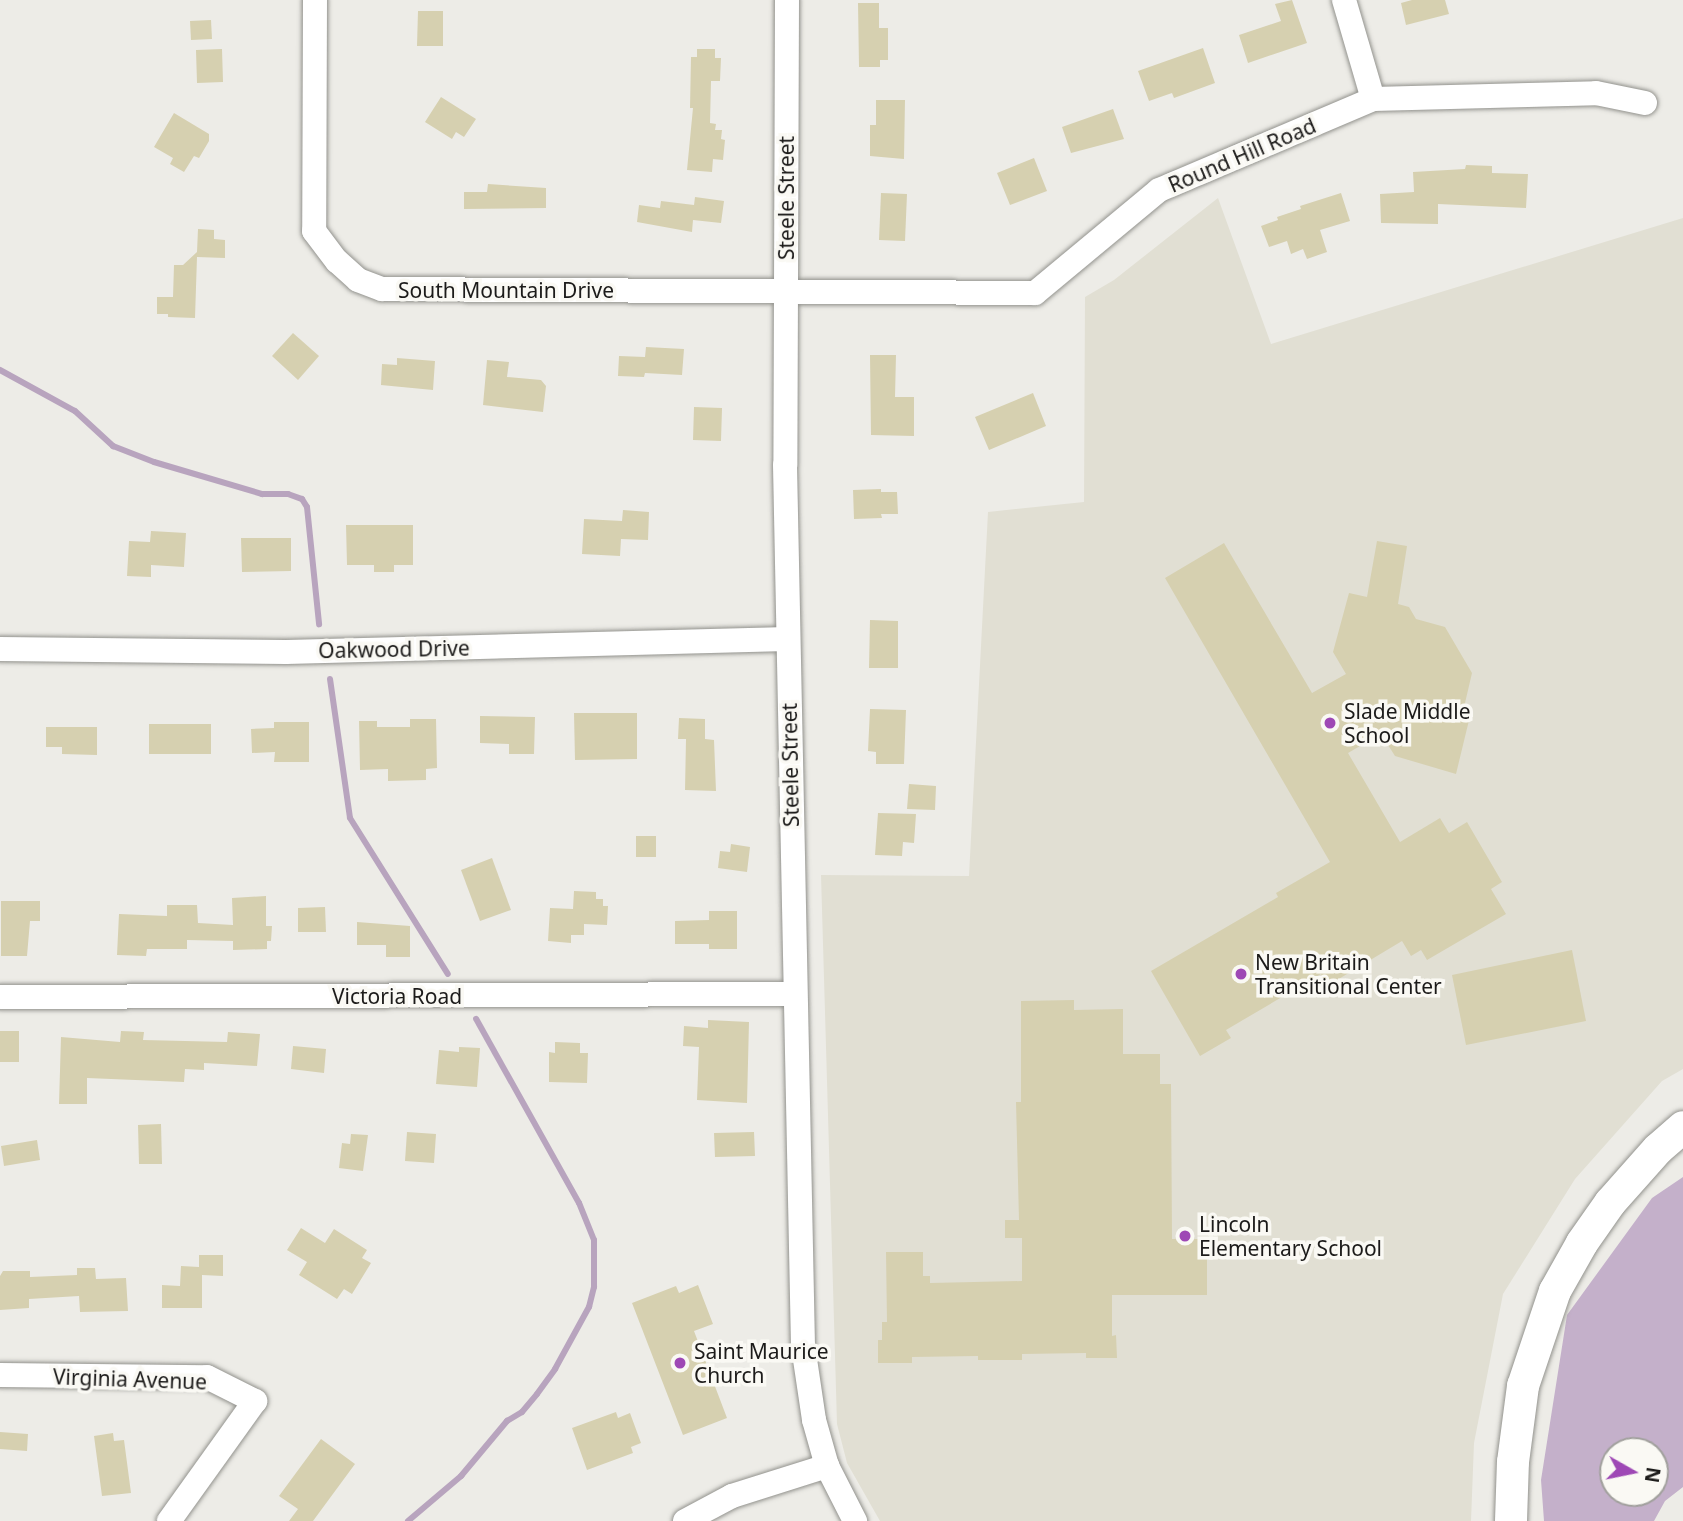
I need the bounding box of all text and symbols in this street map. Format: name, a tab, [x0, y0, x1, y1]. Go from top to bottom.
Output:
street label: Round Hill Road	[1164, 113, 1320, 197]
street label: Steele Street	[773, 136, 799, 260]
street label: South Mountain Drive	[398, 277, 614, 303]
street label: Oakwood Drive	[318, 635, 470, 663]
place label: Slade Middle School	[1344, 698, 1471, 748]
street label: Steele Street	[776, 703, 804, 827]
marker: Slade Middle School	[1322, 715, 1338, 731]
place label: New Britain Transitional Center	[1255, 949, 1442, 999]
marker: New Britain Transitional Center	[1233, 966, 1249, 982]
street label: Victoria Road	[332, 983, 462, 1009]
place label: Lincoln Elementary School	[1199, 1211, 1382, 1261]
marker: Lincoln Elementary School	[1177, 1228, 1193, 1244]
place label: Saint Maurice Church	[694, 1338, 829, 1388]
marker: Saint Maurice Church	[672, 1355, 688, 1371]
street label: Virginia Avenue	[53, 1364, 207, 1394]
north arrow	[1599, 1437, 1669, 1507]
text: N	[1639, 1465, 1667, 1485]

